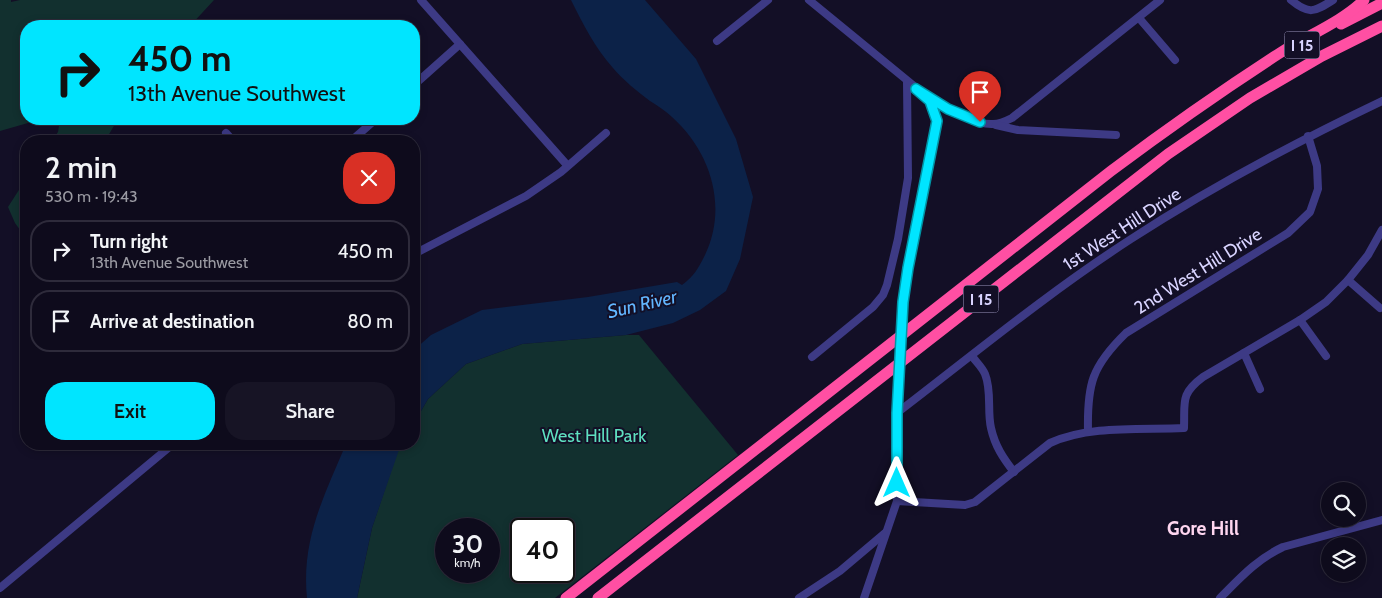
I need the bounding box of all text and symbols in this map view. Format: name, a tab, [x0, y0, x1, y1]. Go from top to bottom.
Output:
road number: I 15	[1284, 32, 1320, 58]
text: 450 m	[128, 37, 232, 80]
icon: right	[45, 40, 110, 105]
pin	[959, 71, 1001, 122]
icon: arrive	[966, 78, 994, 106]
text: 13th Avenue Southwest	[128, 80, 345, 107]
text: 2 min	[45, 149, 117, 186]
button: close	[343, 152, 395, 204]
street label: 1st West Hill Drive	[1059, 183, 1185, 275]
text: 530 m · 19:43	[45, 187, 138, 206]
street label: 2nd West Hill Drive	[1130, 223, 1266, 319]
text: Turn right	[90, 230, 168, 253]
icon: right	[47, 237, 75, 265]
text: 450 m	[338, 240, 393, 263]
text: 13th Avenue Southwest	[90, 253, 248, 272]
water label: Sun River	[605, 285, 680, 323]
road number: I 15	[964, 286, 998, 312]
icon: arrive	[47, 307, 75, 335]
text: Arrive at destination	[90, 310, 254, 333]
text: 80 m	[347, 310, 393, 333]
button: Exit	[45, 382, 215, 440]
button: Share	[225, 382, 395, 440]
park label: West Hill Park	[542, 425, 647, 447]
position arrow	[870, 456, 922, 508]
map controls	[1321, 482, 1366, 582]
button: search	[1321, 482, 1366, 527]
district label: Gore Hill	[1167, 517, 1239, 540]
speed limit sign: 40	[510, 518, 575, 583]
text: 30	[452, 529, 483, 559]
button: layers	[1321, 537, 1366, 582]
text: km/h	[454, 555, 481, 570]

